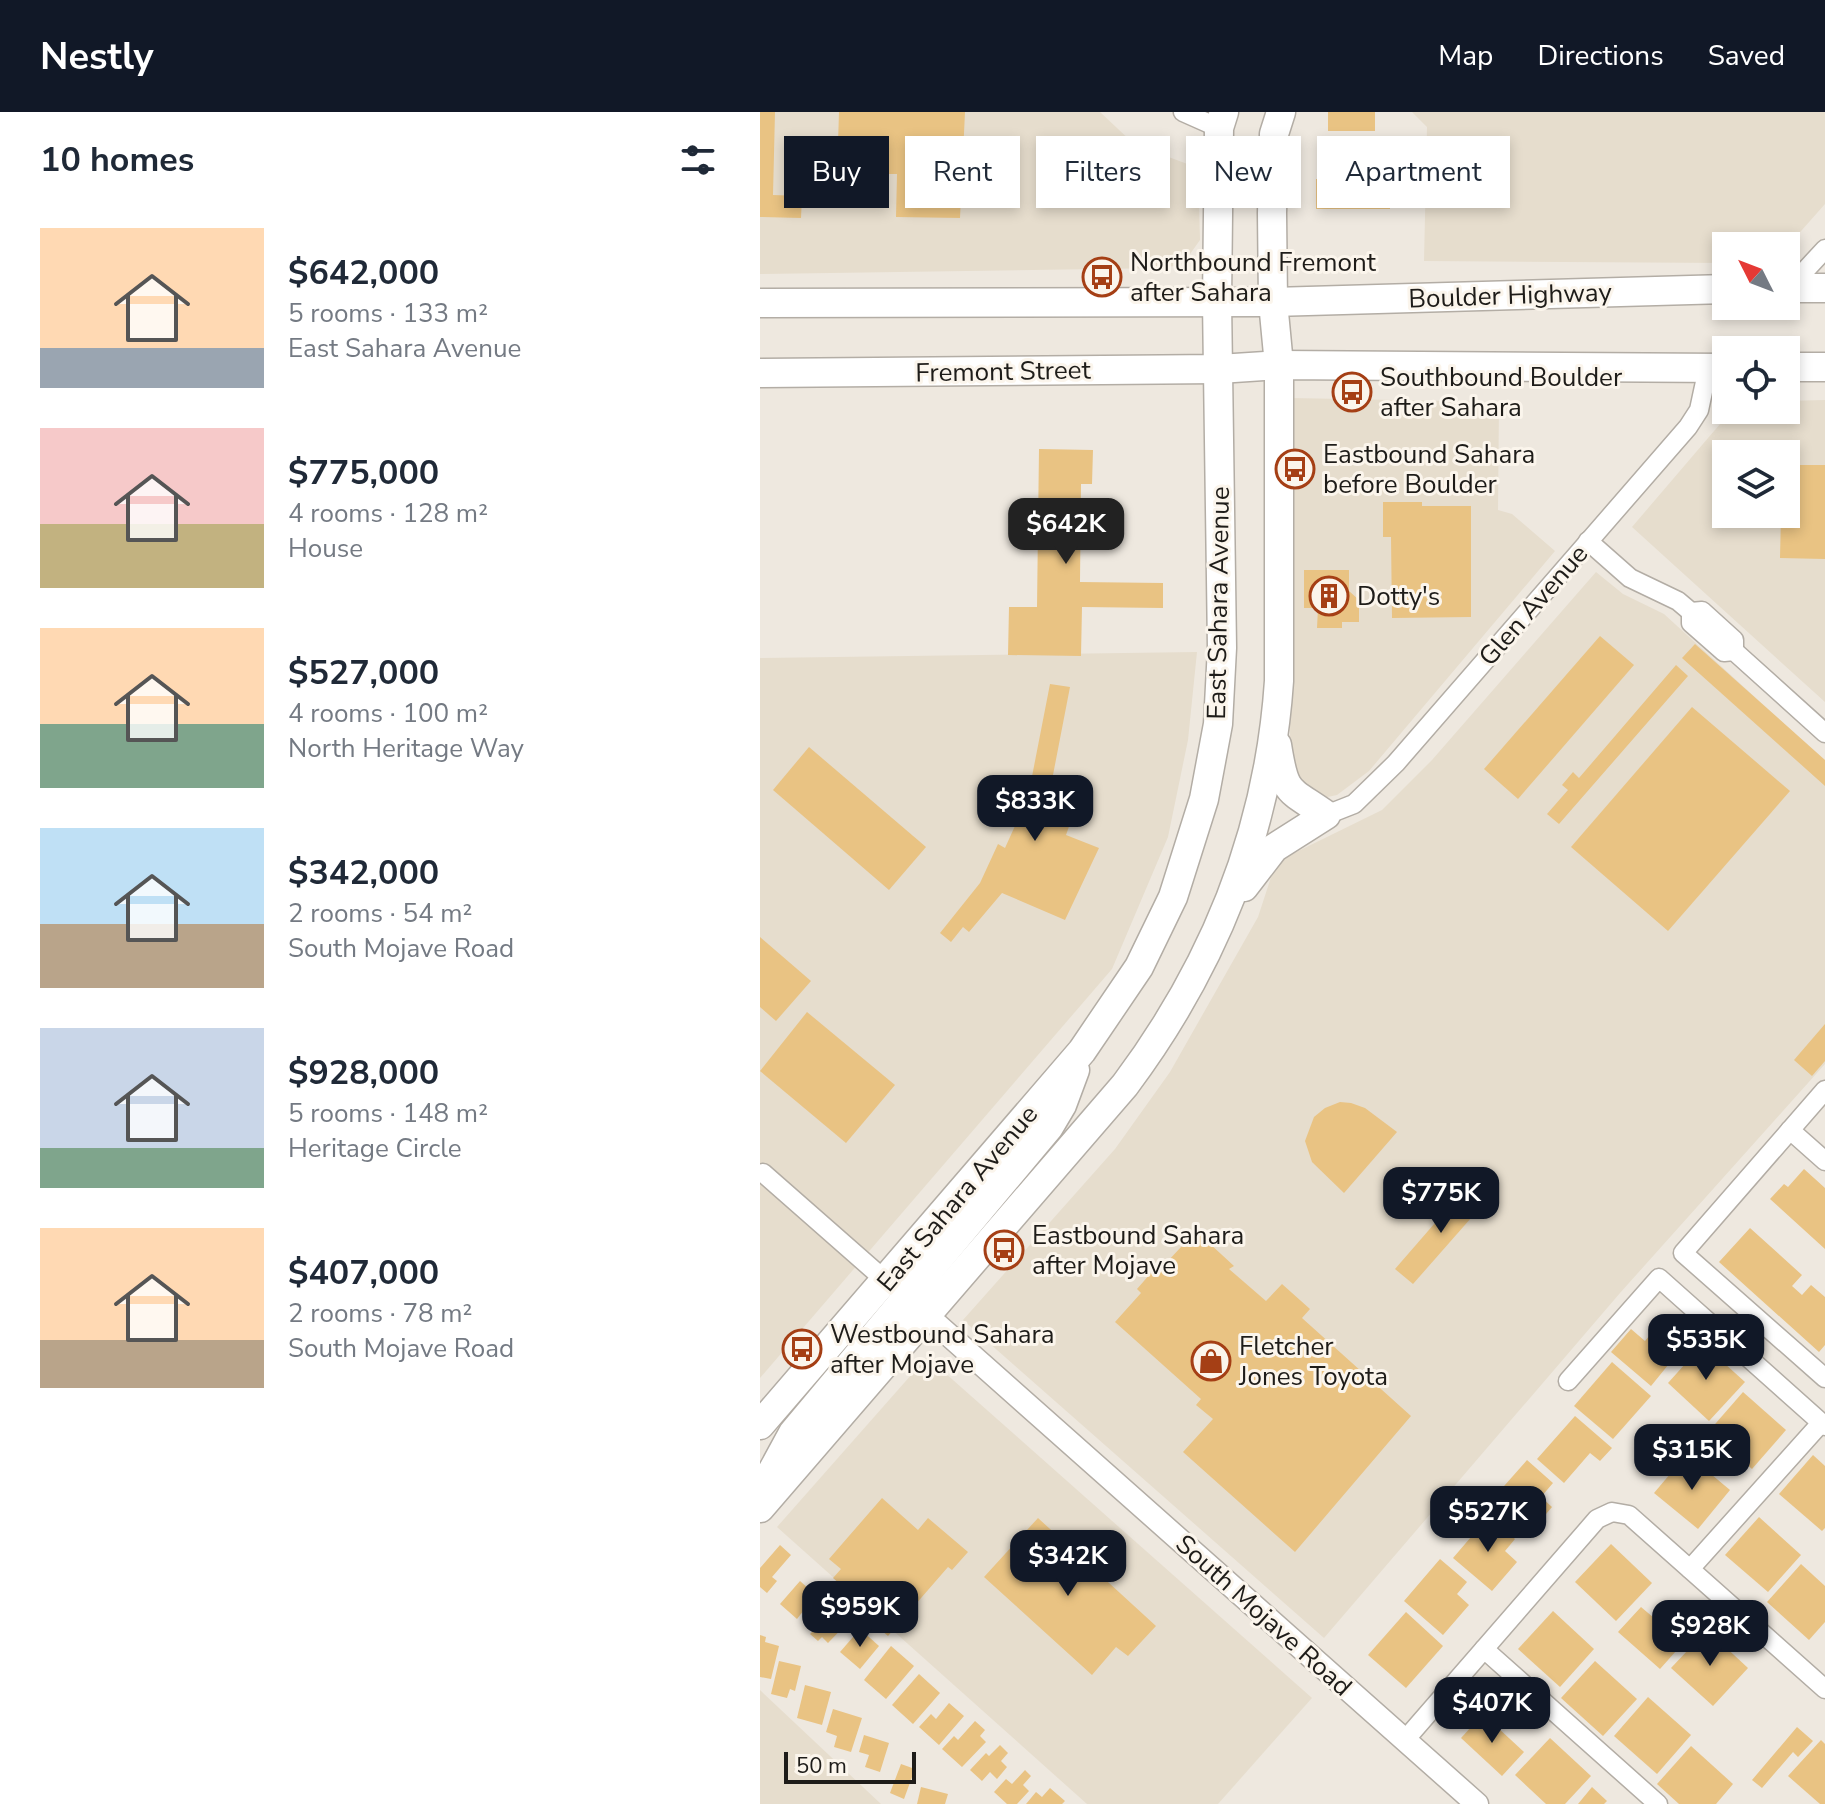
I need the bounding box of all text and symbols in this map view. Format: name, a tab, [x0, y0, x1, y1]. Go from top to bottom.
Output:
text: Nestly	[40, 31, 154, 82]
text: Map	[1438, 37, 1493, 75]
text: Directions	[1537, 37, 1664, 75]
text: Saved	[1708, 37, 1785, 75]
chip: Buy	[784, 136, 889, 208]
chip: Rent	[905, 136, 1020, 208]
chip: Filters	[1036, 136, 1170, 208]
chip: New	[1186, 136, 1301, 208]
chip: Apartment	[1317, 136, 1510, 208]
text: 10 homes	[40, 137, 194, 183]
icon: filters	[676, 138, 720, 182]
north arrow	[1712, 232, 1800, 320]
map controls	[1712, 232, 1800, 528]
place label: Northbound Fremont after Sahara	[1130, 245, 1377, 310]
text: $642,000	[288, 250, 439, 296]
bus stop icon: Northbound Fremont after Sahara	[1081, 256, 1123, 298]
icon: home	[104, 260, 200, 356]
street label: Boulder Highway	[1408, 274, 1613, 317]
text: 5 rooms · 133 m²	[288, 296, 488, 331]
text: East Sahara Avenue	[288, 331, 521, 366]
button: locate	[1712, 336, 1800, 424]
street label: Fremont Street	[915, 352, 1092, 391]
place label: Southbound Boulder after Sahara	[1380, 360, 1623, 425]
bus stop icon: Southbound Boulder after Sahara	[1331, 371, 1373, 413]
place label: Eastbound Sahara before Boulder	[1323, 437, 1535, 502]
button: layers	[1712, 440, 1800, 528]
bus stop icon: Eastbound Sahara before Boulder	[1274, 448, 1316, 490]
text: $775,000	[288, 450, 439, 496]
icon: home	[104, 460, 200, 556]
street label: East Sahara Avenue	[1199, 486, 1238, 720]
text: 4 rooms · 128 m²	[288, 496, 488, 531]
pin: $642K	[1010, 498, 1122, 566]
text: $642K	[1026, 506, 1106, 541]
text: House	[288, 531, 363, 566]
street label: Glen Avenue	[1471, 537, 1596, 673]
building icon: Dotty's	[1308, 575, 1350, 617]
place label: Dotty's	[1357, 579, 1440, 614]
text: $527,000	[288, 650, 439, 696]
icon: home	[104, 660, 200, 756]
text: 4 rooms · 100 m²	[288, 696, 488, 731]
text: North Heritage Way	[288, 731, 524, 766]
pin: $833K	[979, 775, 1091, 843]
text: $833K	[995, 783, 1075, 818]
text: $342,000	[288, 850, 439, 896]
icon: home	[104, 860, 200, 956]
text: 2 rooms · 54 m²	[288, 896, 472, 931]
text: South Mojave Road	[288, 931, 514, 966]
text: $928,000	[288, 1050, 439, 1096]
icon: home	[104, 1060, 200, 1156]
text: 5 rooms · 148 m²	[288, 1096, 488, 1131]
street label: East Sahara Avenue	[869, 1098, 1046, 1299]
text: Heritage Circle	[288, 1131, 462, 1166]
pin: $775K	[1385, 1167, 1497, 1235]
text: $775K	[1401, 1175, 1481, 1210]
place label: Eastbound Sahara after Mojave	[1032, 1218, 1244, 1283]
bus stop icon: Eastbound Sahara after Mojave	[983, 1229, 1025, 1271]
text: $407,000	[288, 1250, 439, 1296]
icon: home	[104, 1260, 200, 1356]
text: 2 rooms · 78 m²	[288, 1296, 472, 1331]
pin: $535K	[1650, 1314, 1762, 1382]
place label: Westbound Sahara after Mojave	[830, 1317, 1055, 1382]
text: $535K	[1666, 1322, 1746, 1357]
bus stop icon: Westbound Sahara after Mojave	[781, 1328, 823, 1370]
place label: Fletcher Jones Toyota	[1238, 1329, 1388, 1394]
text: South Mojave Road	[288, 1331, 514, 1366]
shop icon: Fletcher Jones Toyota	[1190, 1340, 1232, 1382]
pin: $315K	[1636, 1424, 1748, 1492]
text: $315K	[1652, 1432, 1732, 1467]
pin: $527K	[1432, 1486, 1544, 1554]
text: $527K	[1448, 1494, 1528, 1529]
street label: South Mojave Road	[1168, 1527, 1359, 1704]
pin: $342K	[1012, 1530, 1124, 1598]
text: $342K	[1028, 1538, 1108, 1573]
pin: $959K	[804, 1581, 916, 1649]
text: $959K	[820, 1589, 900, 1624]
pin: $928K	[1654, 1600, 1766, 1668]
text: $928K	[1670, 1608, 1750, 1643]
pin: $407K	[1436, 1677, 1548, 1745]
text: $407K	[1452, 1685, 1532, 1720]
scale bar	[784, 1748, 916, 1784]
text: 50 m	[796, 1751, 847, 1781]

